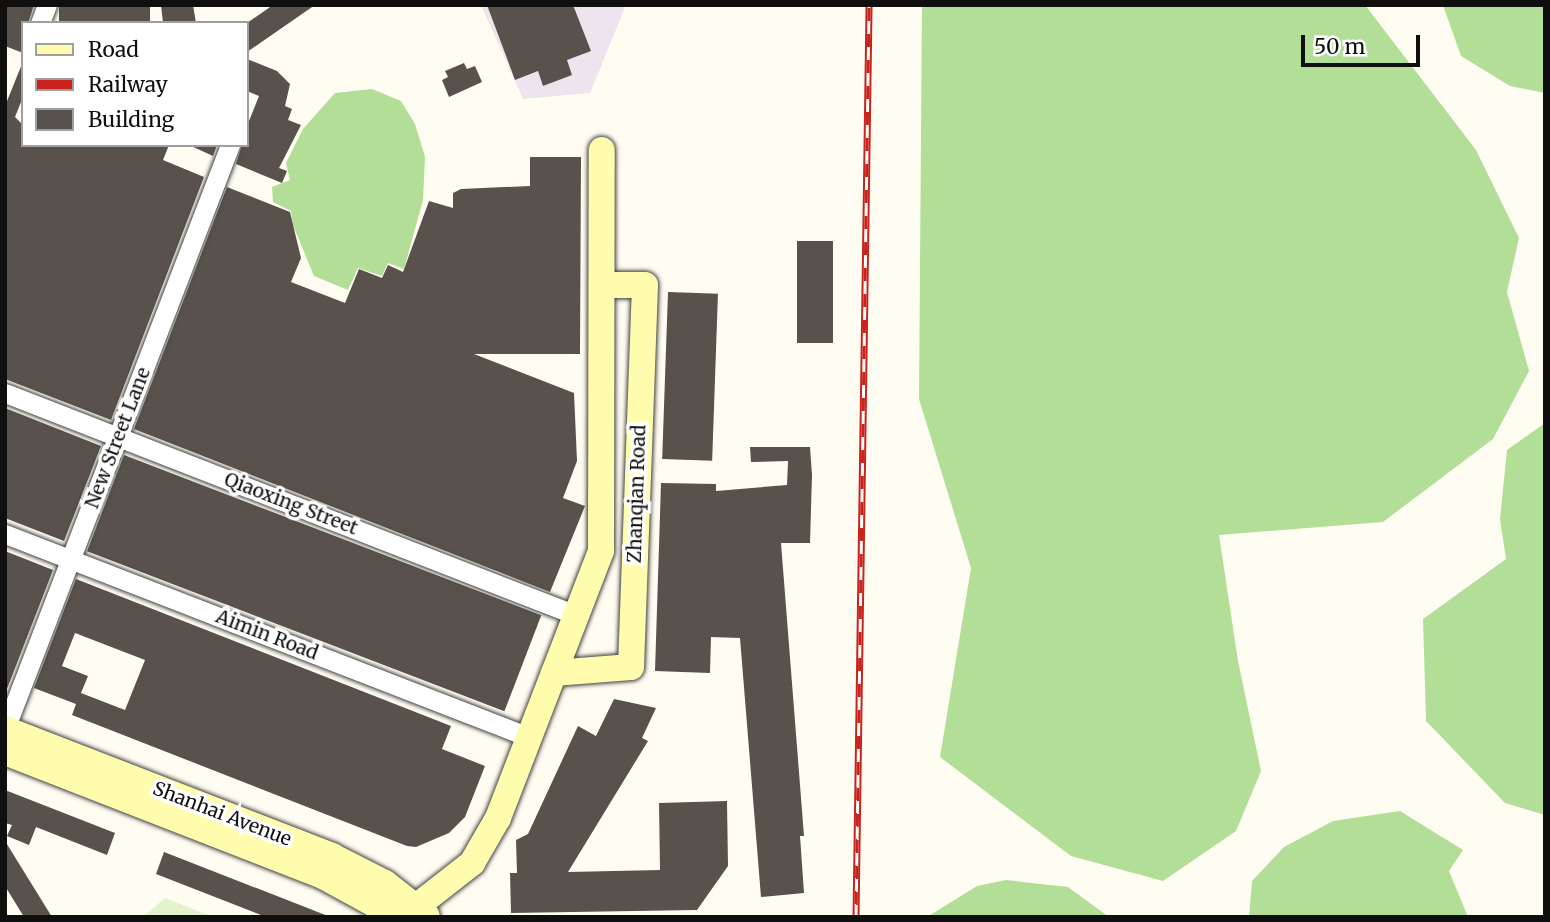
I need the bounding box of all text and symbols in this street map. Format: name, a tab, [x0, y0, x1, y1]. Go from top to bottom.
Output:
legend	[21, 21, 248, 147]
scale bar	[1305, 21, 1424, 65]
text: 50 m	[1314, 33, 1365, 60]
text: Road	[88, 36, 139, 63]
text: Railway	[88, 71, 168, 98]
text: Building	[88, 106, 174, 133]
street label: New Street Lane	[81, 364, 155, 512]
street label: Zhanqian Road	[623, 424, 651, 564]
street label: Qiaoxing Street	[221, 468, 361, 540]
street label: Aimin Road	[213, 605, 321, 665]
street label: Shanhai Avenue	[150, 777, 294, 851]

